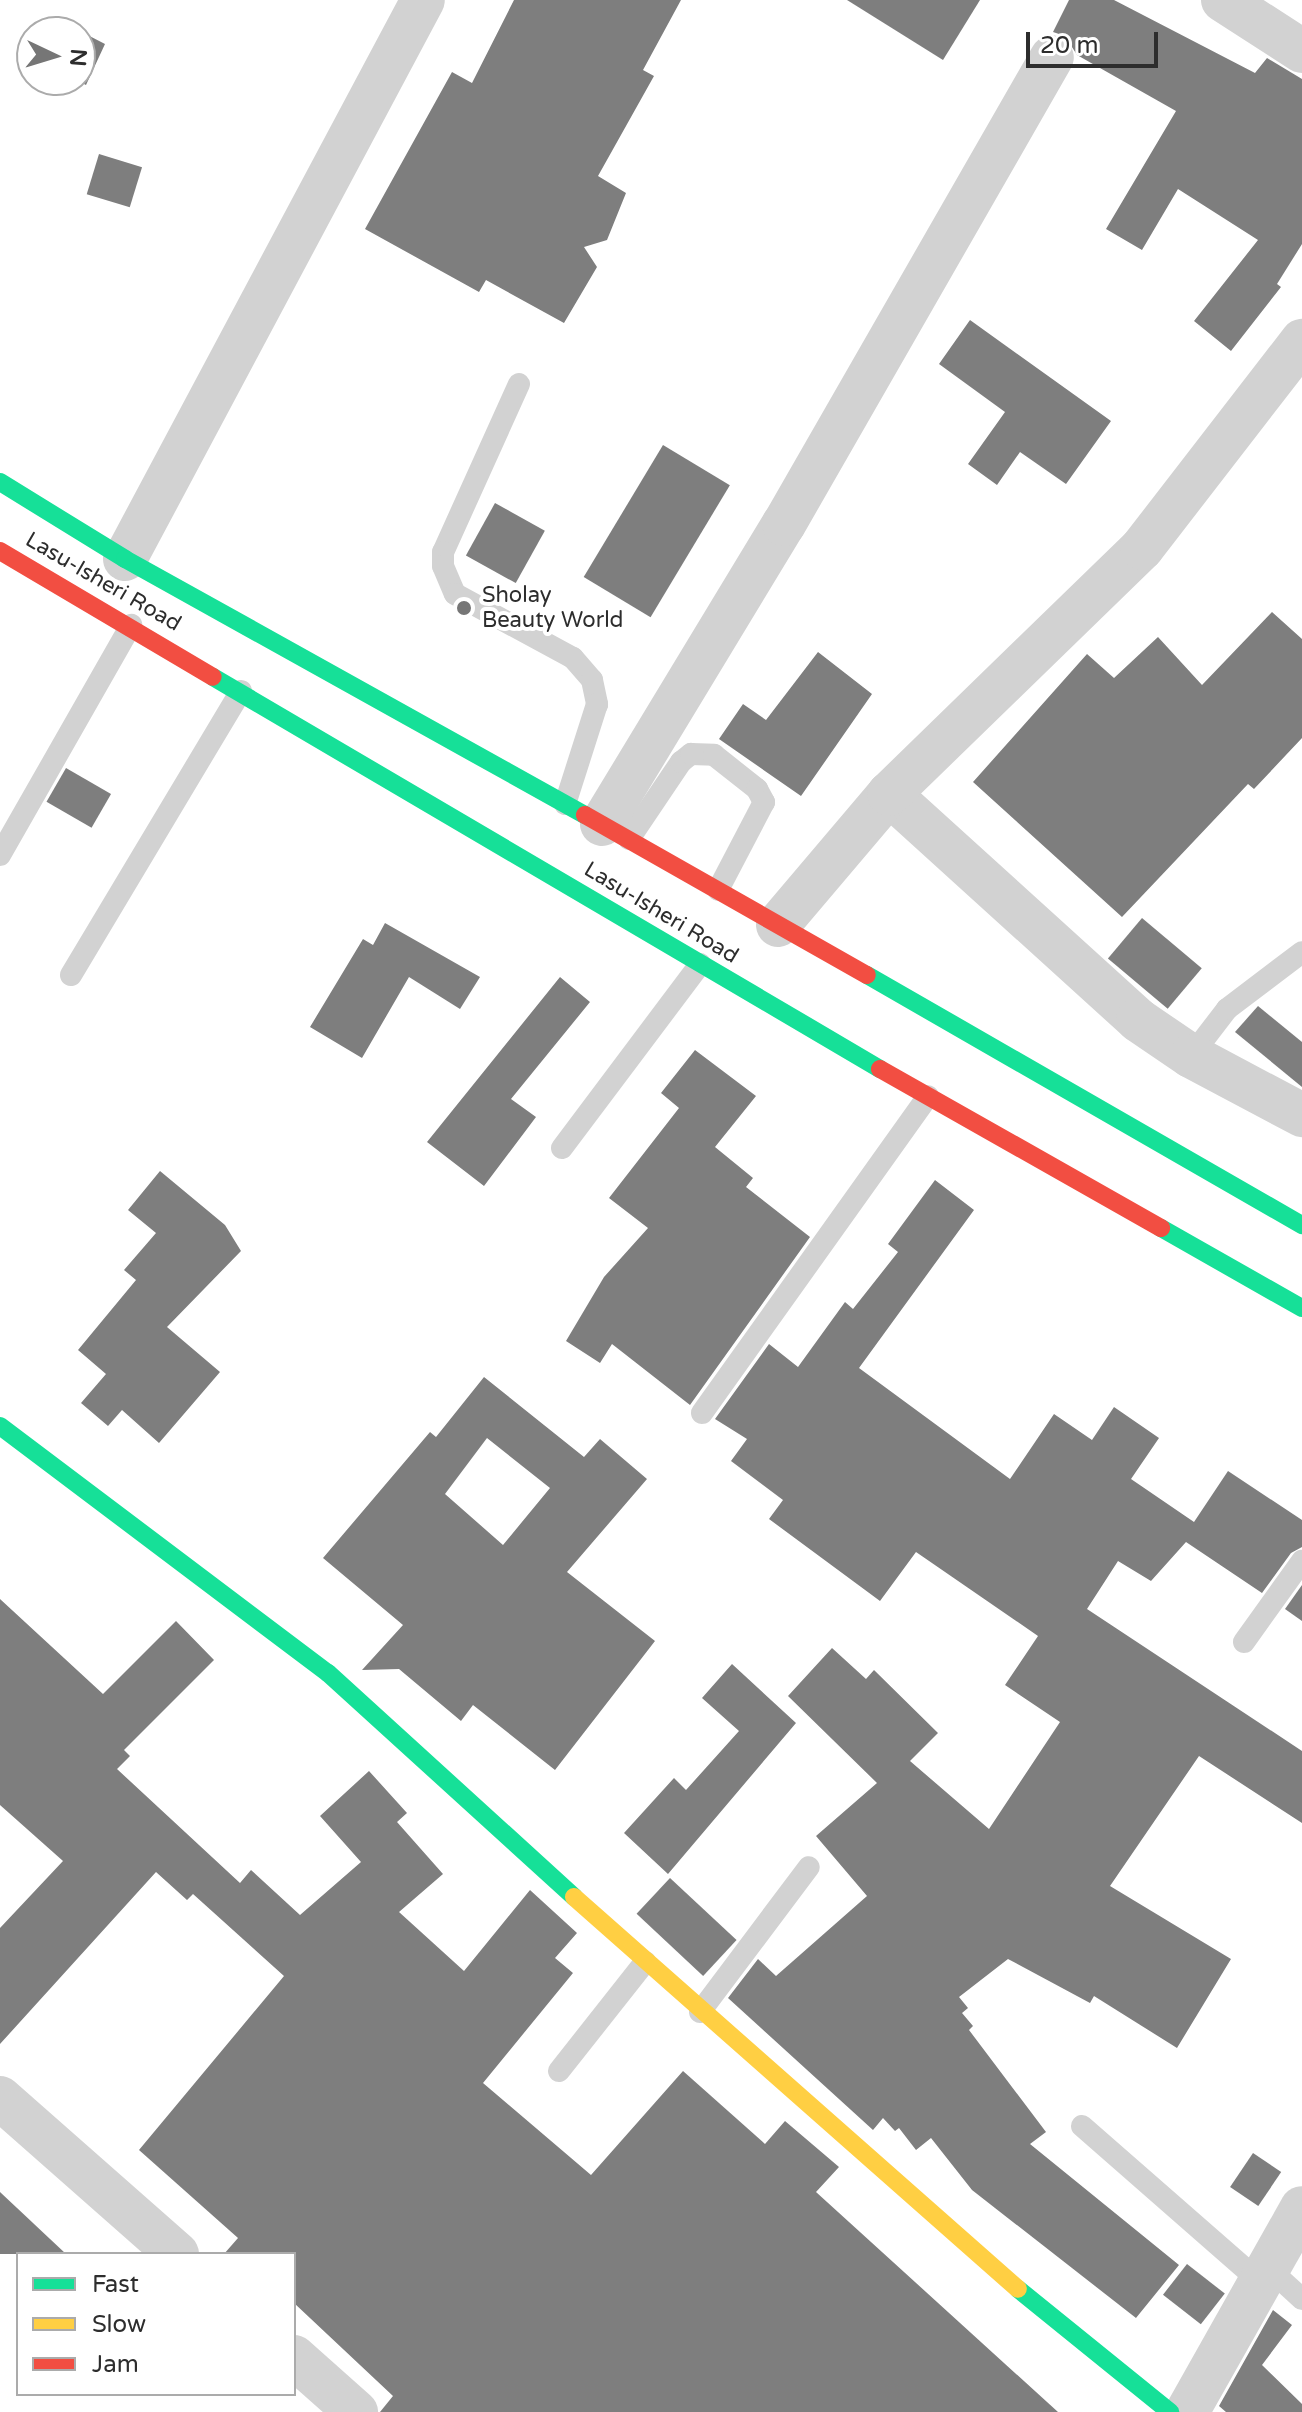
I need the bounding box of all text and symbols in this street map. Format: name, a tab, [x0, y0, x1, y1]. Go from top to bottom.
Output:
north arrow	[16, 16, 96, 96]
scale bar	[1030, 16, 1162, 66]
text: 20 m	[1040, 31, 1098, 60]
text: N	[64, 48, 92, 67]
street label: Lasu-Isheri Road	[20, 527, 186, 637]
place label: Sholay Beauty World	[482, 582, 624, 634]
marker: Sholay Beauty World	[453, 597, 475, 619]
street label: Lasu-Isheri Road	[579, 857, 743, 969]
legend	[16, 2252, 296, 2396]
text: Fast	[92, 2270, 139, 2299]
text: Slow	[92, 2310, 146, 2339]
text: Jam	[92, 2350, 139, 2379]

